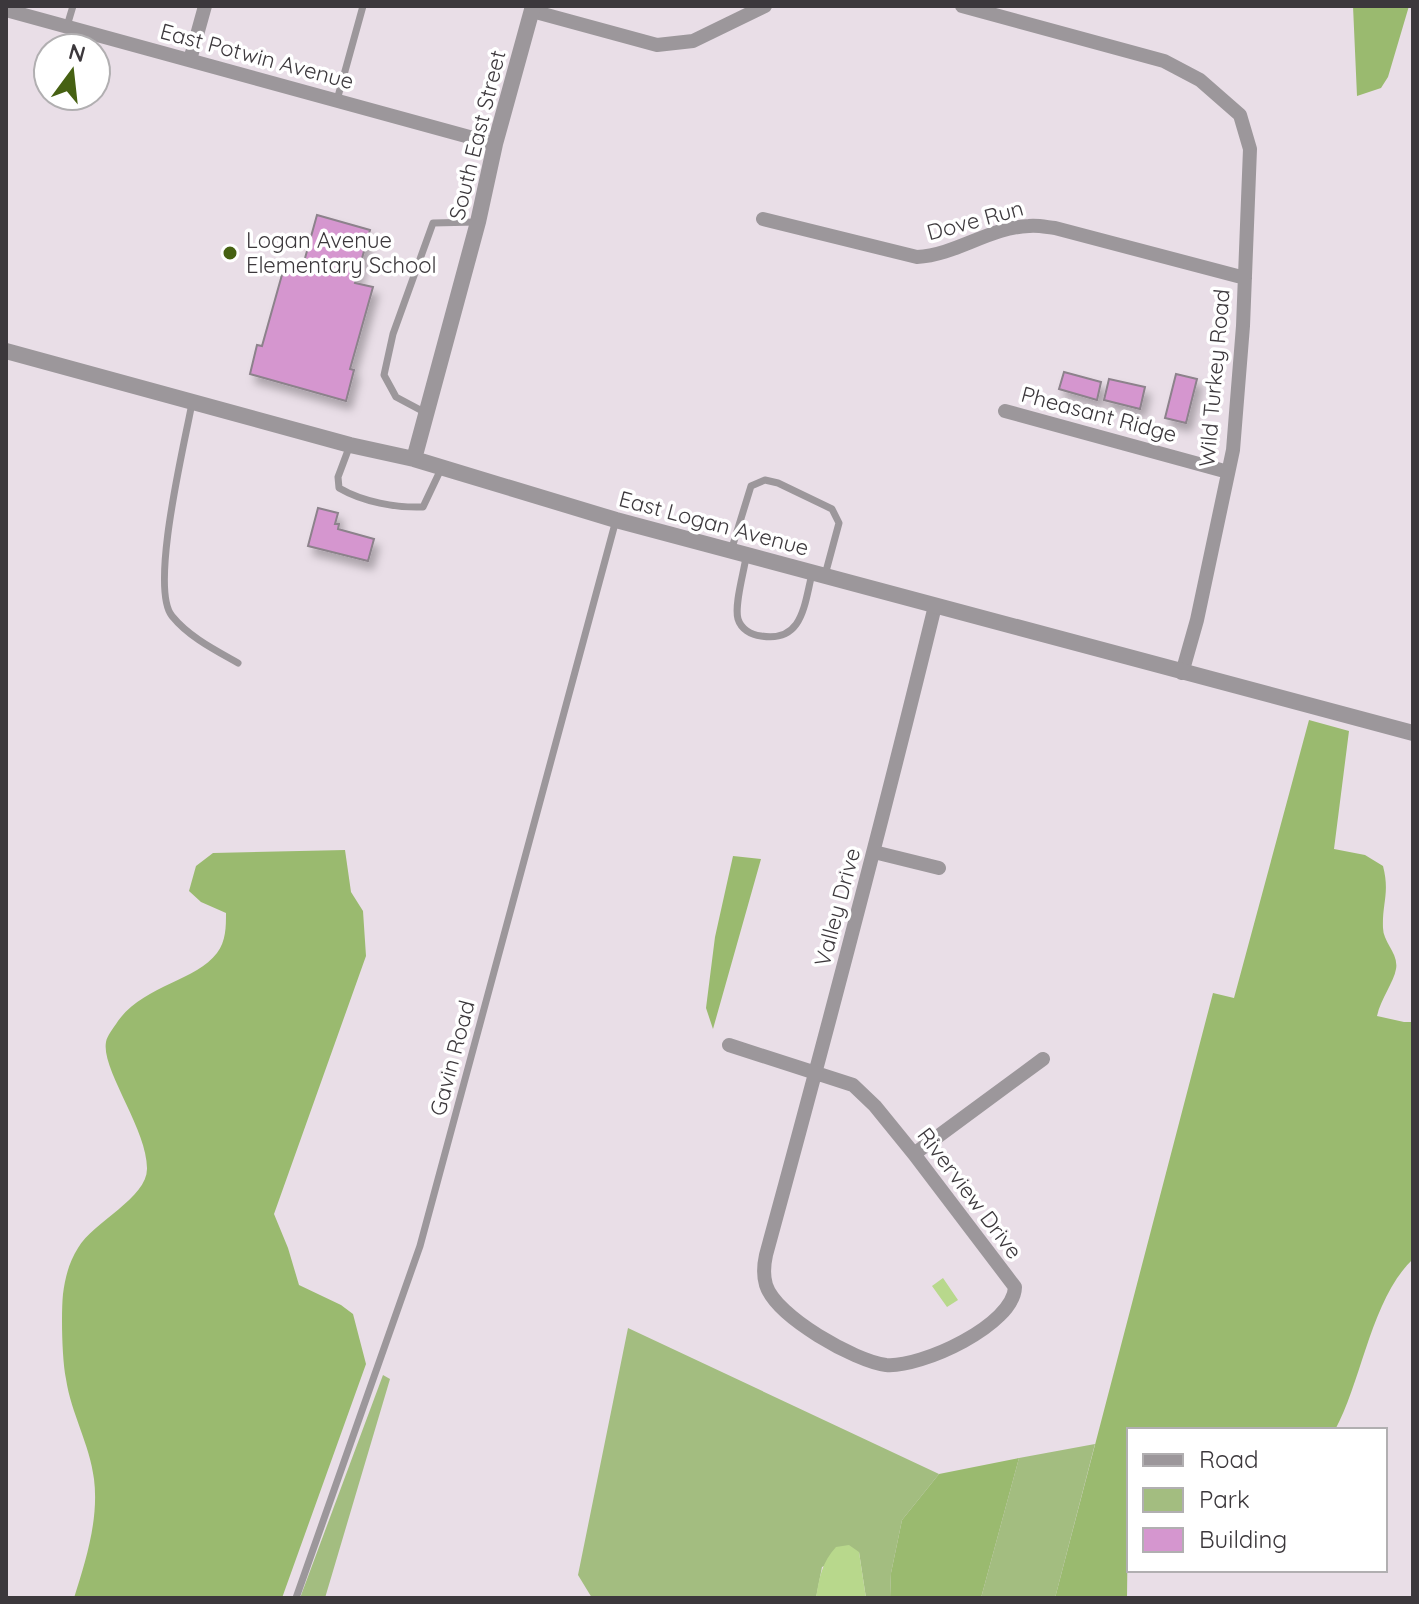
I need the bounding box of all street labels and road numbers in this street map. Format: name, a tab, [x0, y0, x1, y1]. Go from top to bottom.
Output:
street label: East Potwin Avenue	[157, 17, 357, 95]
street label: South East Street	[442, 47, 512, 223]
street label: Dove Run	[924, 194, 1026, 246]
street label: Wild Turkey Road	[1192, 288, 1236, 468]
street label: Pheasant Ridge	[1018, 380, 1180, 448]
street label: East Logan Avenue	[616, 484, 812, 562]
street label: Valley Drive	[808, 845, 866, 969]
street label: Gavin Road	[423, 997, 481, 1119]
street label: Riverview Drive	[911, 1122, 1029, 1264]

